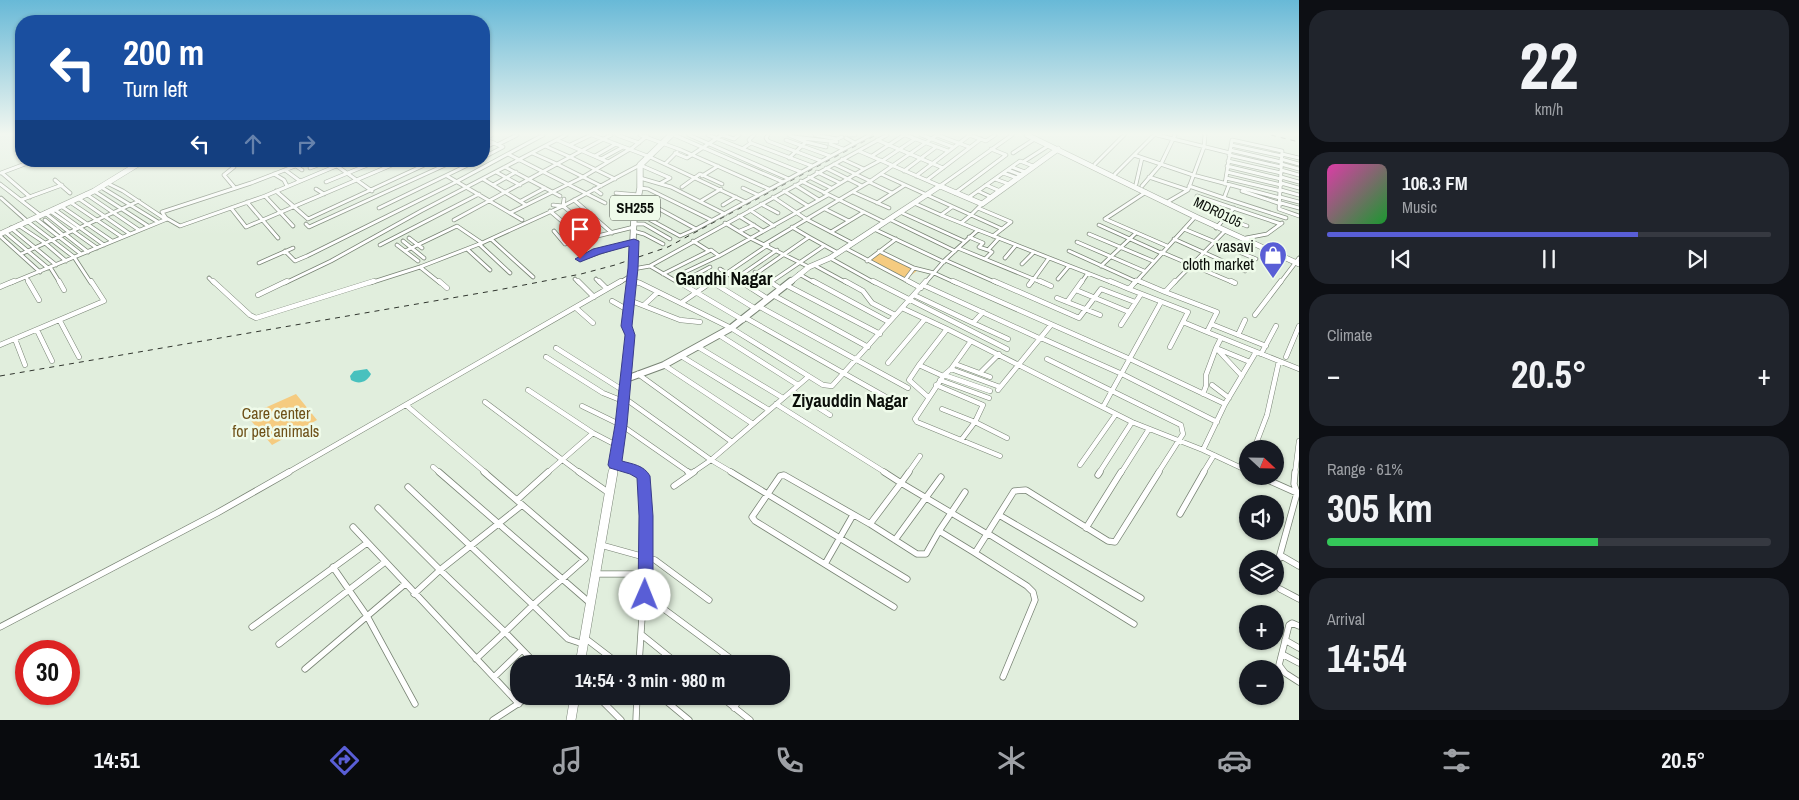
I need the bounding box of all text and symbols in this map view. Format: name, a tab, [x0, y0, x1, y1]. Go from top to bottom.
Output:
text: 22	[1519, 22, 1579, 109]
text: 200 m	[123, 29, 204, 76]
icon: left	[40, 35, 105, 100]
text: Turn left	[123, 74, 188, 104]
text: km/h	[1535, 98, 1563, 120]
icon: left	[186, 130, 214, 158]
icon: ahead	[239, 130, 267, 158]
icon: right	[292, 130, 320, 158]
text: 106.3 FM	[1402, 170, 1468, 196]
street label: MDR0105	[1191, 193, 1245, 231]
road number: SH255	[610, 196, 660, 220]
text: Music	[1402, 196, 1437, 218]
pin	[559, 208, 601, 259]
icon: arrive	[566, 215, 594, 243]
place label: vasavi cloth market	[1183, 235, 1254, 275]
shop icon: vasavi cloth market	[1258, 240, 1288, 279]
icon: previous	[1387, 245, 1415, 273]
icon: pause	[1535, 245, 1563, 273]
icon: next	[1683, 245, 1711, 273]
district label: Gandhi Nagar	[676, 266, 773, 291]
text: Climate	[1327, 324, 1372, 346]
text: 20.5°	[1511, 349, 1587, 400]
text: −	[1327, 356, 1340, 394]
text: +	[1758, 356, 1771, 394]
district label: Ziyauddin Nagar	[792, 388, 908, 413]
park label: Care center for pet animals	[233, 402, 319, 442]
north arrow	[1239, 440, 1284, 485]
map controls	[1239, 440, 1284, 705]
text: Range · 61%	[1327, 458, 1403, 480]
text: 305 km	[1327, 483, 1433, 534]
button: sound	[1239, 495, 1284, 540]
button: layers	[1239, 550, 1284, 595]
position arrow	[618, 568, 670, 620]
button: +	[1239, 605, 1284, 650]
text: Arrival	[1327, 608, 1365, 630]
text: 14:54	[1327, 633, 1407, 684]
speed limit sign: 30	[15, 640, 80, 705]
button: −	[1239, 660, 1284, 705]
text: 14:54 · 3 min · 980 m	[575, 667, 725, 693]
icon: directions	[327, 743, 362, 778]
icon: music	[550, 743, 585, 778]
icon: phone	[772, 743, 807, 778]
icon: climate	[994, 743, 1029, 778]
icon: car	[1217, 743, 1252, 778]
icon: filters	[1439, 743, 1474, 778]
text: 14:51	[94, 745, 140, 775]
text: 20.5°	[1661, 745, 1705, 775]

